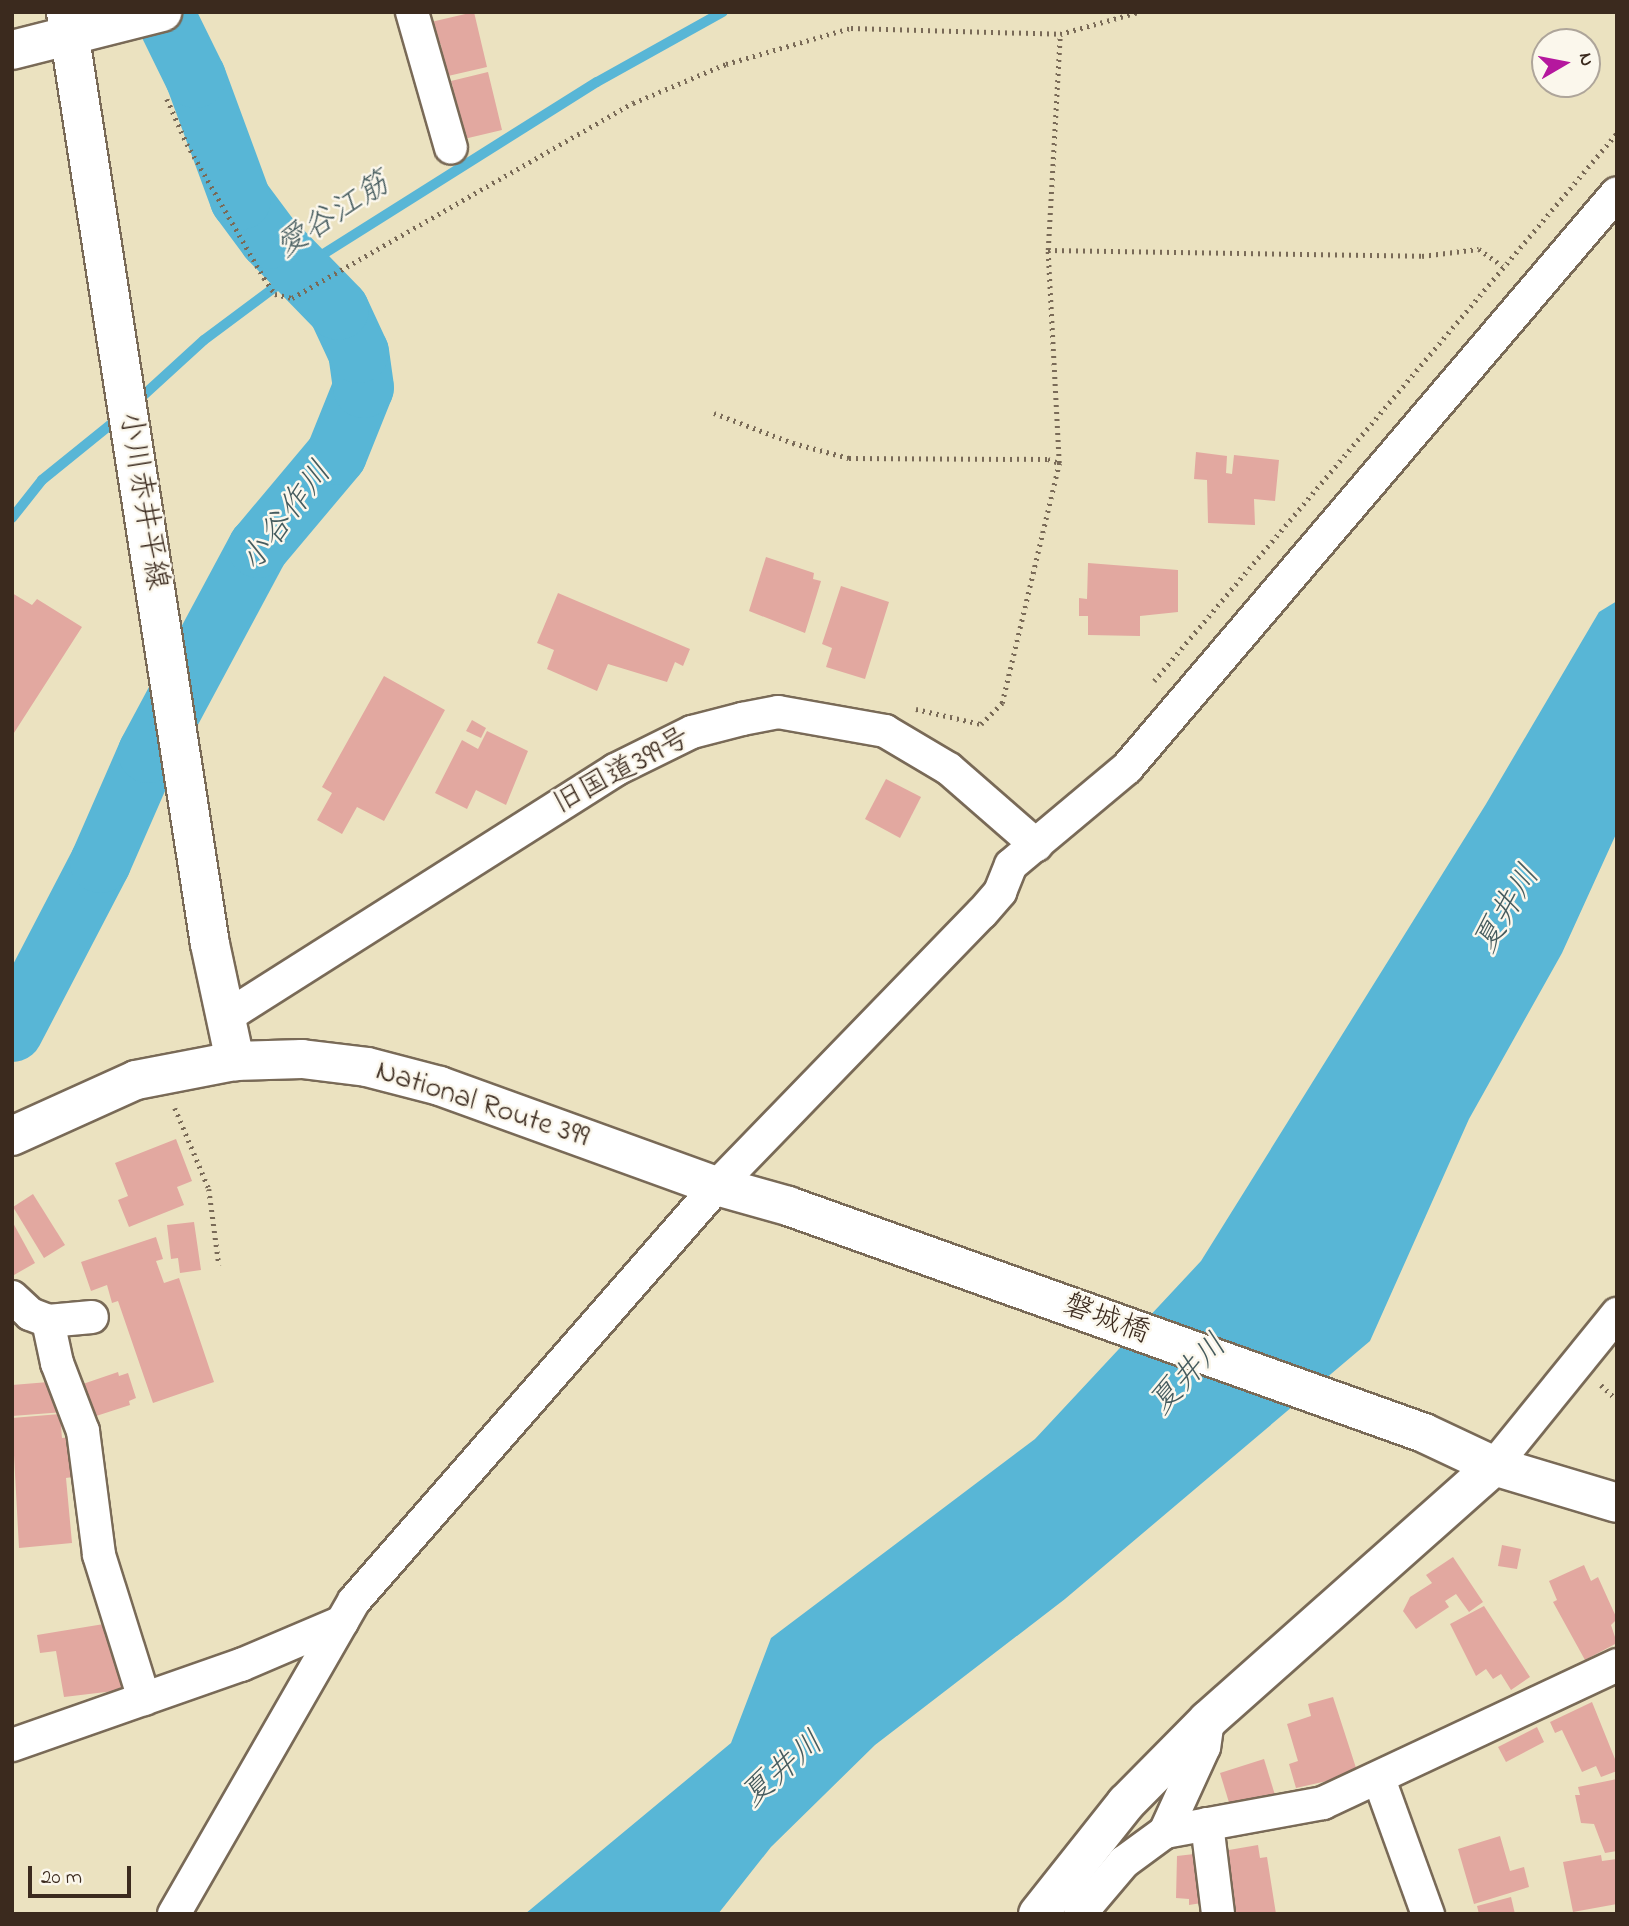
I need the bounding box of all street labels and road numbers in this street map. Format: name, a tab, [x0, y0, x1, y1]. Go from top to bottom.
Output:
street label: 小川赤井平線	[110, 409, 174, 593]
street label: 旧国道399号	[547, 721, 697, 823]
street label: National Route 399	[371, 1054, 593, 1156]
street label: 磐城橋	[1058, 1288, 1154, 1352]

